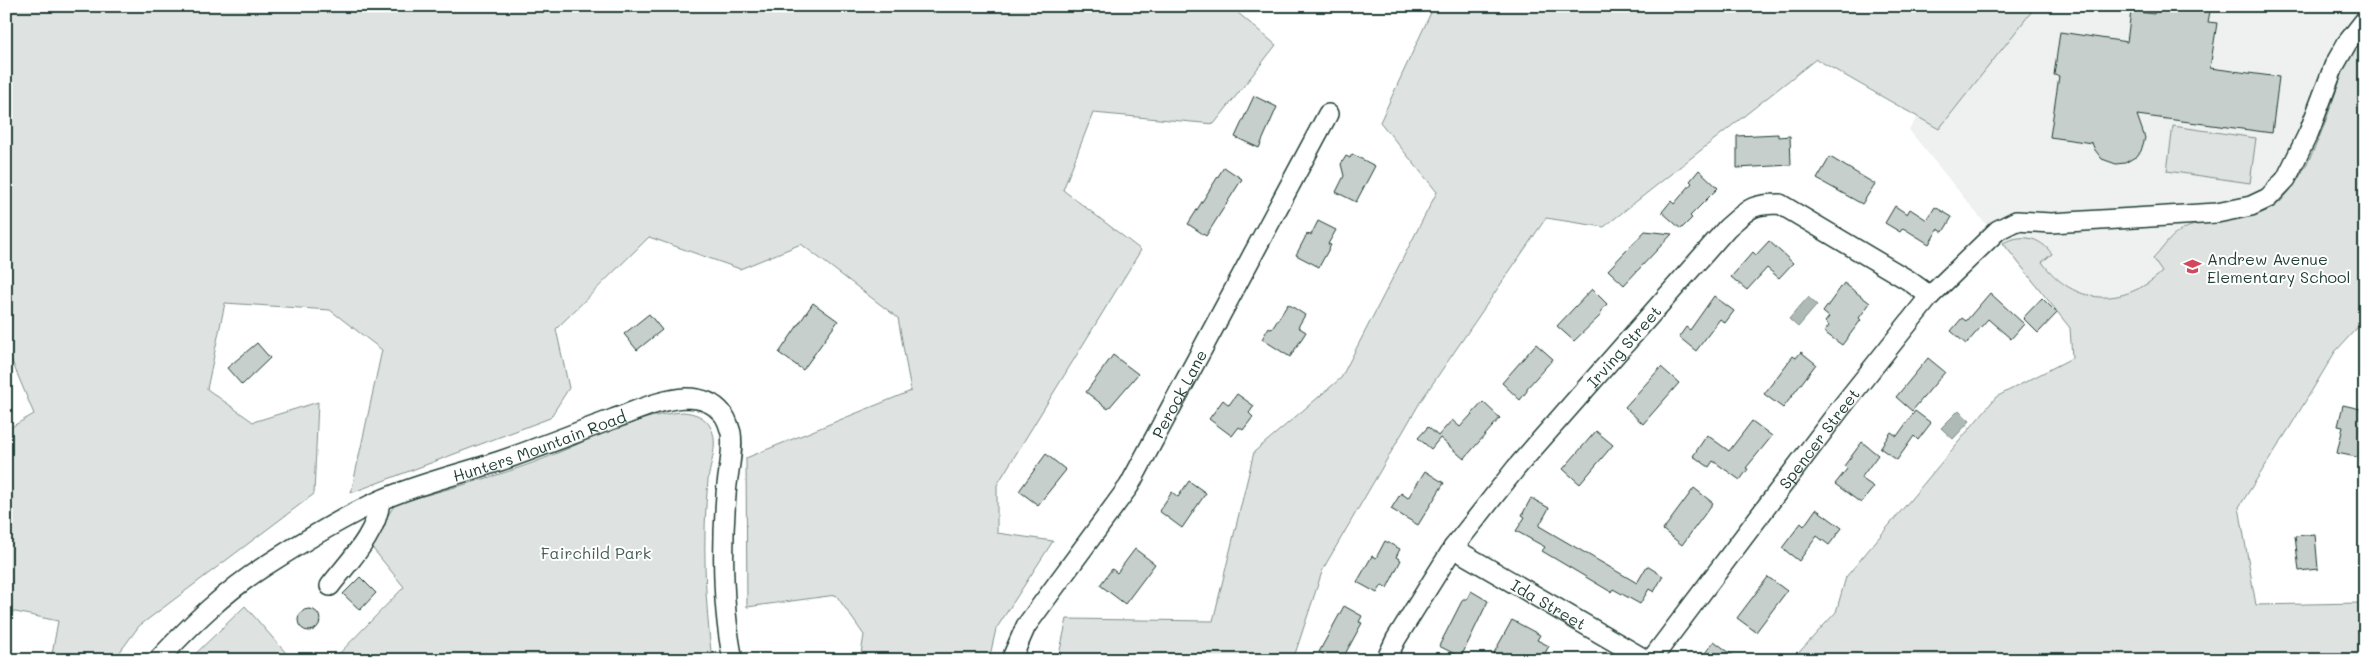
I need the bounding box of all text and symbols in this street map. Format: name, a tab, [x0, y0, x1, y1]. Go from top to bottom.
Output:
place label: Andrew Avenue Elementary School	[2207, 248, 2351, 287]
school or university icon: Andrew Avenue Elementary School	[2183, 257, 2203, 277]
street label: Irving Street	[1582, 300, 1665, 391]
street label: Perock Lane	[1146, 345, 1211, 441]
street label: Spencer Street	[1773, 383, 1863, 493]
street label: Hunters Mountain Road	[450, 405, 629, 485]
park label: Fairchild Park	[541, 542, 651, 563]
street label: Ida Street	[1508, 574, 1590, 634]

